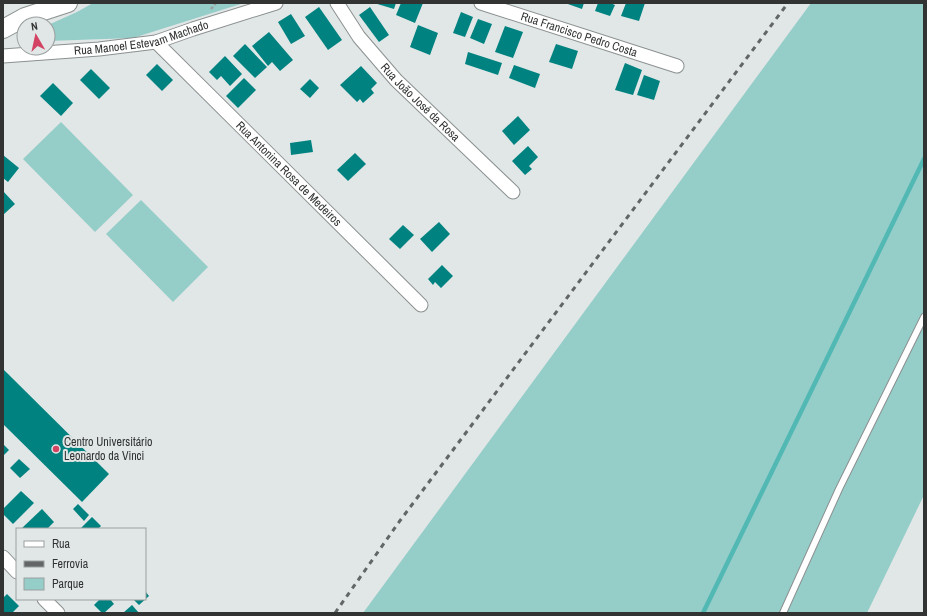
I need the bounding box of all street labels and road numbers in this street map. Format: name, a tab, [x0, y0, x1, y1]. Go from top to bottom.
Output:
street label: Rua Francisco Pedro Costa	[519, 8, 640, 61]
street label: Rua Manoel Estevam Machado	[73, 17, 211, 59]
street label: Rua João José da Rosa	[377, 60, 464, 145]
street label: Rua Antonina Rosa de Medeiros	[232, 118, 345, 230]

